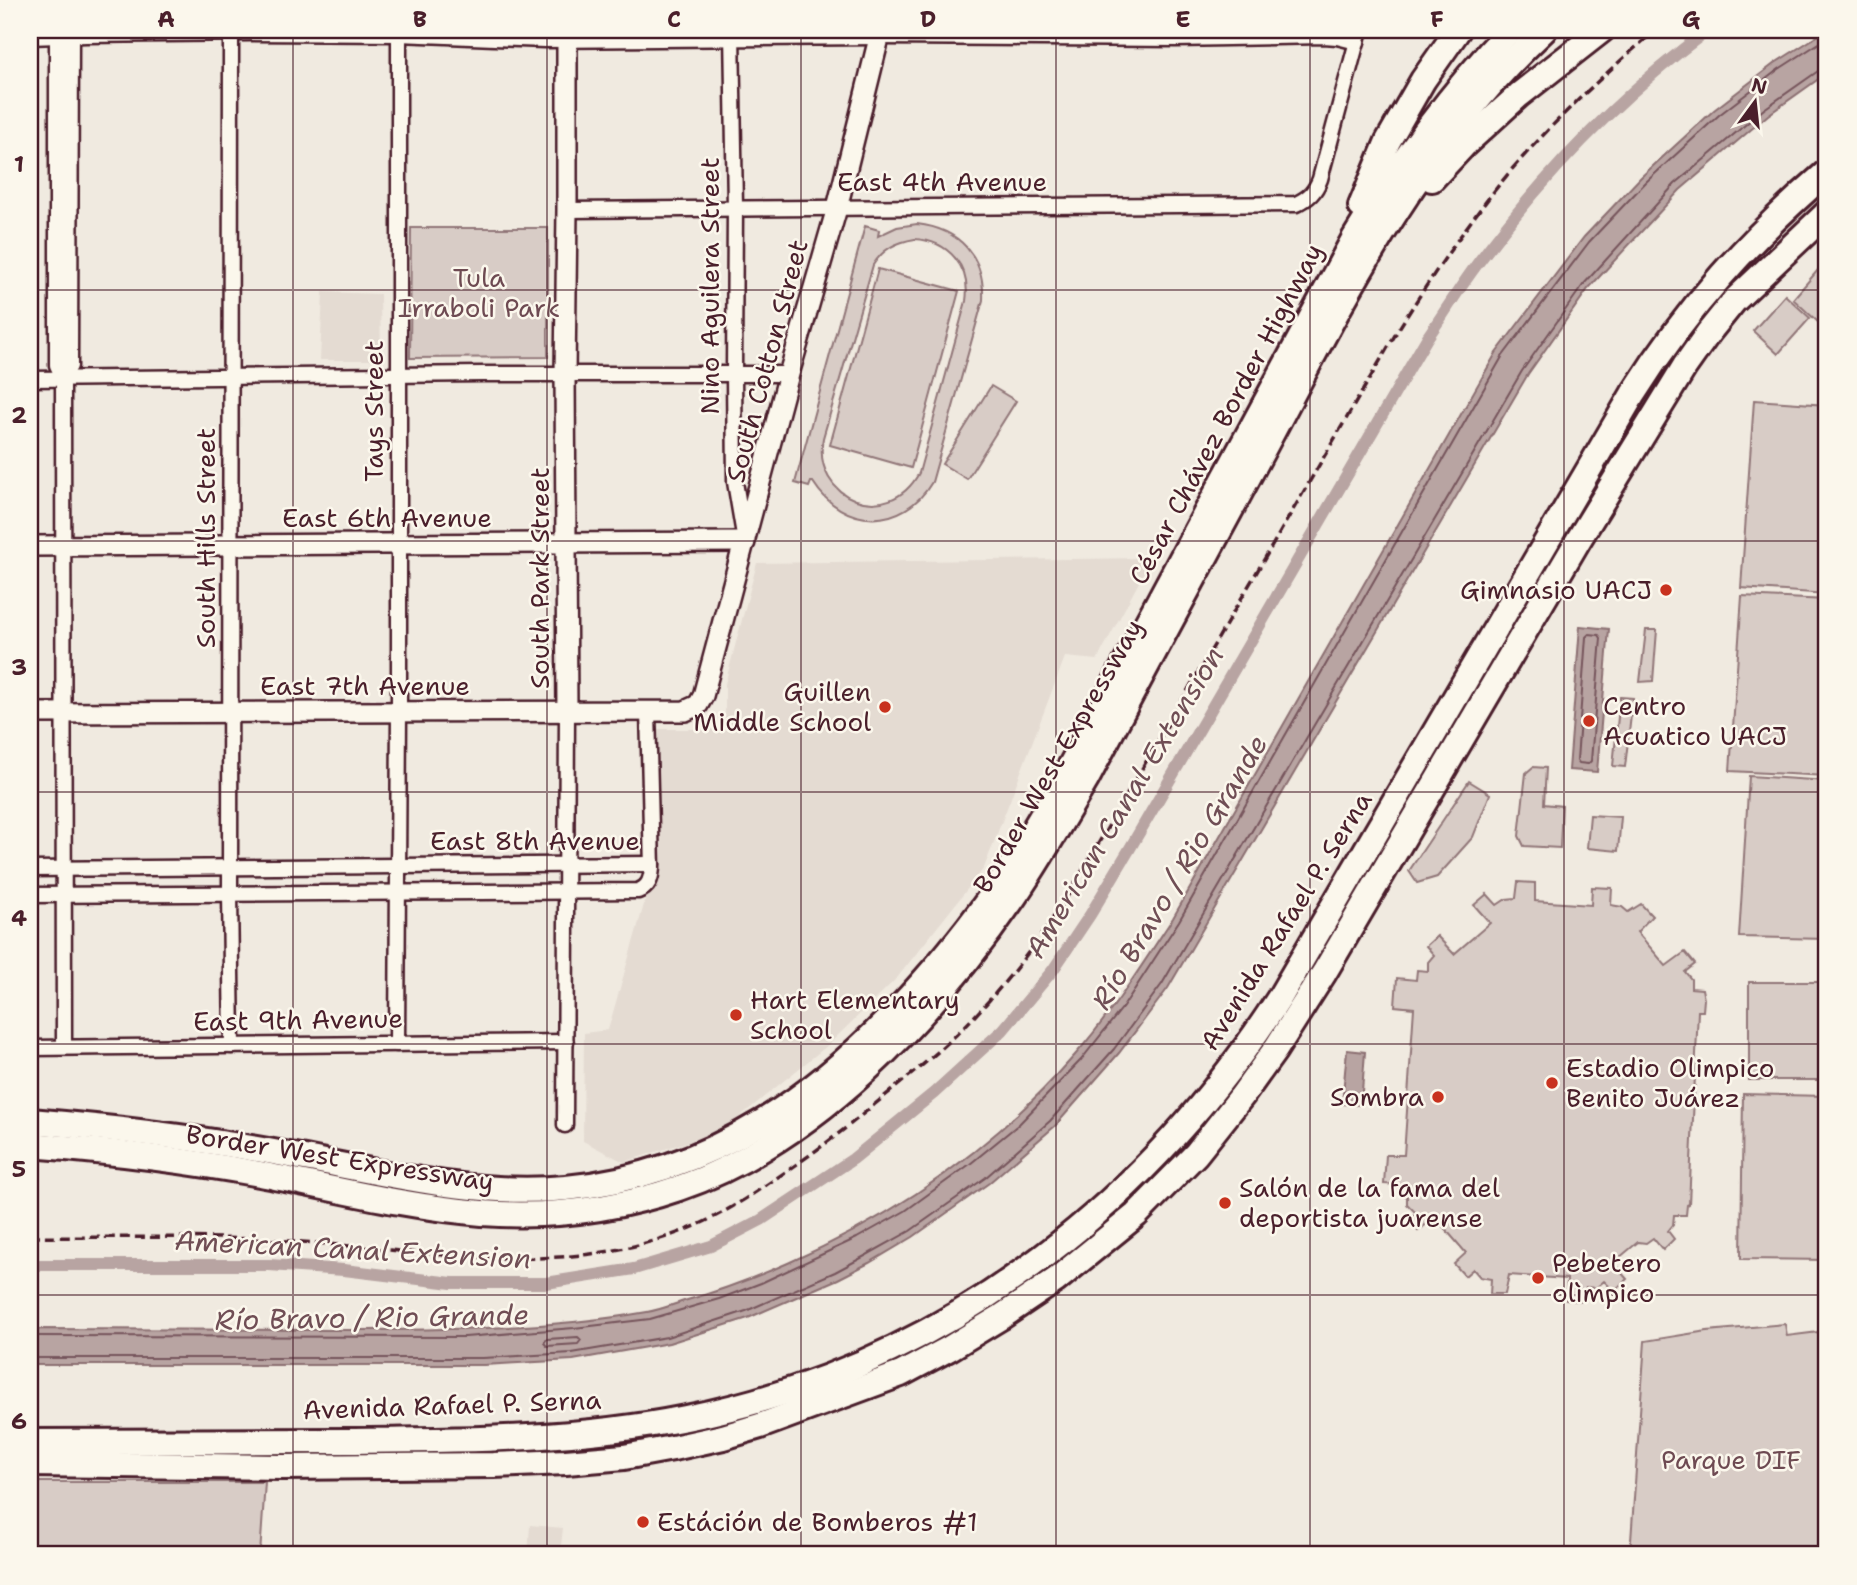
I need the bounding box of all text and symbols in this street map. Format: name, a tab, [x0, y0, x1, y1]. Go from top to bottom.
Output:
text: A	[157, 4, 175, 34]
text: B	[413, 4, 427, 34]
text: C	[667, 4, 681, 34]
text: D	[920, 4, 936, 34]
text: E	[1175, 4, 1191, 34]
text: F	[1430, 4, 1444, 34]
text: G	[1682, 4, 1701, 34]
north arrow	[1720, 66, 1790, 136]
text: N	[1749, 72, 1770, 100]
text: 1	[14, 149, 24, 179]
street label: Nino Aguilera Street	[692, 157, 727, 415]
street label: East 4th Avenue	[837, 164, 1047, 199]
street label: South Cotton Street	[717, 236, 816, 486]
street label: César Chávez Border Highway	[1120, 237, 1331, 591]
park label: Tula Irraboli Park	[398, 260, 560, 325]
street label: Tays Street	[356, 340, 391, 482]
text: 2	[11, 400, 27, 430]
street label: South Hills Street	[188, 428, 223, 648]
street label: South Park Street	[522, 467, 557, 689]
street label: East 6th Avenue	[282, 500, 492, 535]
place label: Gimnasio UACJ	[1460, 572, 1652, 607]
marker: Gimnasio UACJ	[1658, 582, 1674, 598]
street label: Border West Expressway	[965, 612, 1151, 899]
water label: American Canal Extension	[1016, 639, 1232, 965]
text: 3	[11, 652, 27, 682]
street label: East 7th Avenue	[260, 668, 470, 703]
place label: Guillen Middle School	[693, 674, 871, 739]
place label: Centro Acuatico UACJ	[1603, 688, 1787, 753]
marker: Guillen Middle School	[877, 699, 893, 715]
marker: Centro Acuatico UACJ	[1581, 713, 1597, 729]
water label: Río Bravo / Rio Grande	[1082, 728, 1276, 1016]
street label: Avenida Rafael P. Serna	[1192, 785, 1380, 1057]
street label: East 8th Avenue	[430, 823, 640, 858]
text: 4	[11, 903, 27, 933]
place label: Hart Elementary School	[750, 982, 960, 1047]
street label: East 9th Avenue	[193, 1000, 403, 1039]
marker: Hart Elementary School	[728, 1007, 744, 1023]
place label: Estadio Olimpico Benito Juárez	[1566, 1050, 1774, 1115]
marker: Estadio Olimpico Benito Juárez	[1544, 1075, 1560, 1091]
place label: Sombra	[1330, 1079, 1424, 1114]
marker: Sombra	[1430, 1089, 1446, 1105]
street label: Border West Expressway	[184, 1116, 497, 1199]
text: 5	[12, 1154, 26, 1184]
place label: Salón de la fama del deportista juarense	[1239, 1170, 1500, 1235]
marker: Salón de la fama del deportista juarense	[1217, 1195, 1233, 1211]
water label: American Canal Extension	[174, 1221, 532, 1277]
place label: Pebetero olìmpico	[1552, 1245, 1662, 1310]
marker: Pebetero olìmpico	[1530, 1270, 1546, 1286]
water label: Río Bravo / Rio Grande	[215, 1295, 529, 1339]
street label: Avenida Rafael P. Serna	[302, 1382, 602, 1427]
text: 6	[11, 1406, 27, 1436]
park label: Parque DIF	[1661, 1442, 1801, 1477]
place label: Estáción de Bomberos #1	[657, 1504, 978, 1539]
marker: Estáción de Bomberos #1	[635, 1514, 651, 1530]

